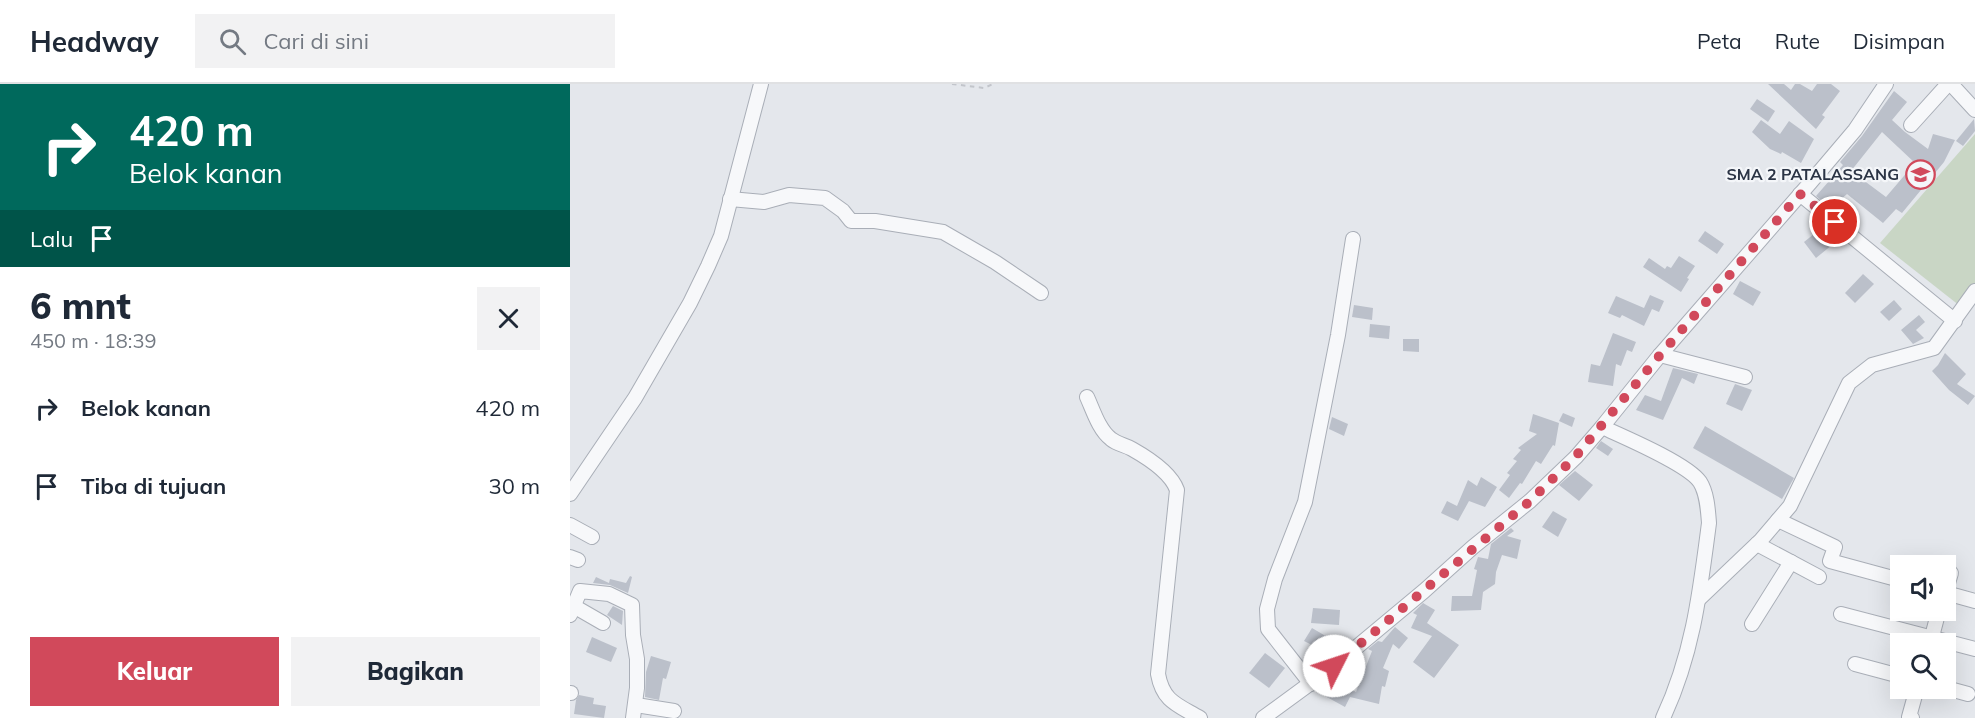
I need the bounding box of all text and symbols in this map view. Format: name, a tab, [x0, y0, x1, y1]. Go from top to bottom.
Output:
search box	[195, 14, 615, 68]
text: Headway	[30, 24, 159, 59]
icon: search	[216, 25, 249, 58]
text: Cari di sini	[264, 27, 369, 55]
text: Peta	[1697, 28, 1742, 54]
text: Rute	[1775, 28, 1820, 54]
text: Disimpan	[1853, 28, 1945, 54]
text: 420 m	[129, 104, 254, 157]
icon: right	[30, 108, 108, 186]
text: Belok kanan	[129, 156, 283, 190]
school or university icon: SMA 2 PATALASSANG	[1904, 158, 1936, 190]
place label: SMA 2 PATALASSANG	[1726, 164, 1899, 184]
pin	[1809, 196, 1860, 247]
icon: arrive	[1818, 205, 1851, 238]
icon: arrive	[85, 222, 118, 255]
text: Lalu	[30, 225, 73, 253]
text: 6 mnt	[30, 283, 131, 328]
button: close	[477, 287, 540, 350]
text: 450 m · 18:39	[30, 328, 156, 353]
icon: right	[30, 392, 63, 425]
text: Belok kanan	[81, 394, 211, 422]
text: 420 m	[475, 394, 540, 422]
icon: arrive	[30, 470, 63, 503]
text: Tiba di tujuan	[81, 472, 226, 500]
text: 30 m	[489, 472, 540, 500]
map controls	[1890, 555, 1956, 699]
button: sound	[1890, 555, 1956, 621]
button: search	[1890, 633, 1956, 699]
position arrow	[1302, 634, 1366, 698]
button: Keluar	[30, 637, 279, 706]
button: Bagikan	[291, 637, 540, 706]

